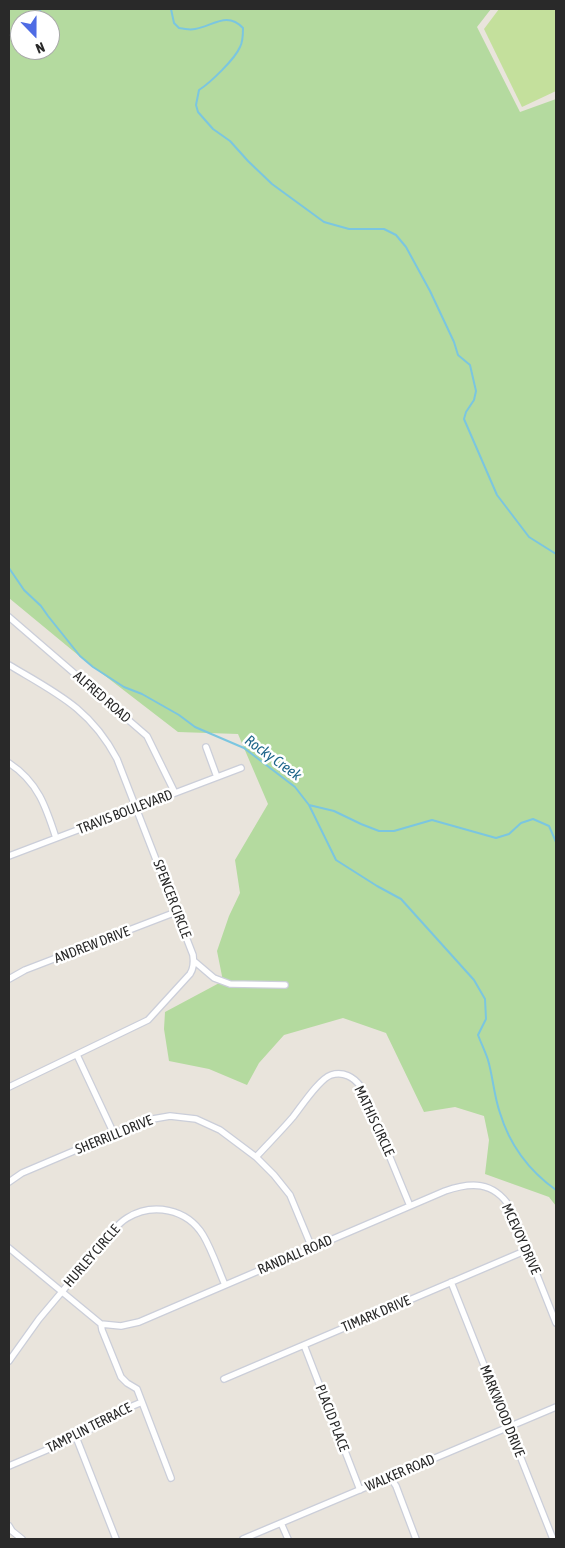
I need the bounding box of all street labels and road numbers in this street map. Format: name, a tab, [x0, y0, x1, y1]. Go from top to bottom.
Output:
street label: ALFRED ROAD	[70, 668, 134, 726]
street label: TRAVIS BOULEVARD	[75, 786, 175, 838]
street label: SPENCER CIRCLE	[149, 857, 195, 941]
street label: ANDREW DRIVE	[52, 923, 132, 967]
street label: MATHIS CIRCLE	[350, 1083, 398, 1159]
street label: SHERRILL DRIVE	[73, 1112, 155, 1158]
street label: MCEVOY DRIVE	[498, 1201, 544, 1277]
street label: HURLEY CIRCLE	[60, 1221, 124, 1291]
street label: RANDALL ROAD	[255, 1232, 335, 1278]
street label: TIMARK DRIVE	[339, 1292, 413, 1336]
street label: MARKWOOD DRIVE	[476, 1363, 528, 1459]
street label: PLACID PLACE	[312, 1382, 352, 1454]
street label: TAMPLIN TERRACE	[44, 1399, 134, 1457]
street label: WALKER ROAD	[363, 1451, 437, 1495]

